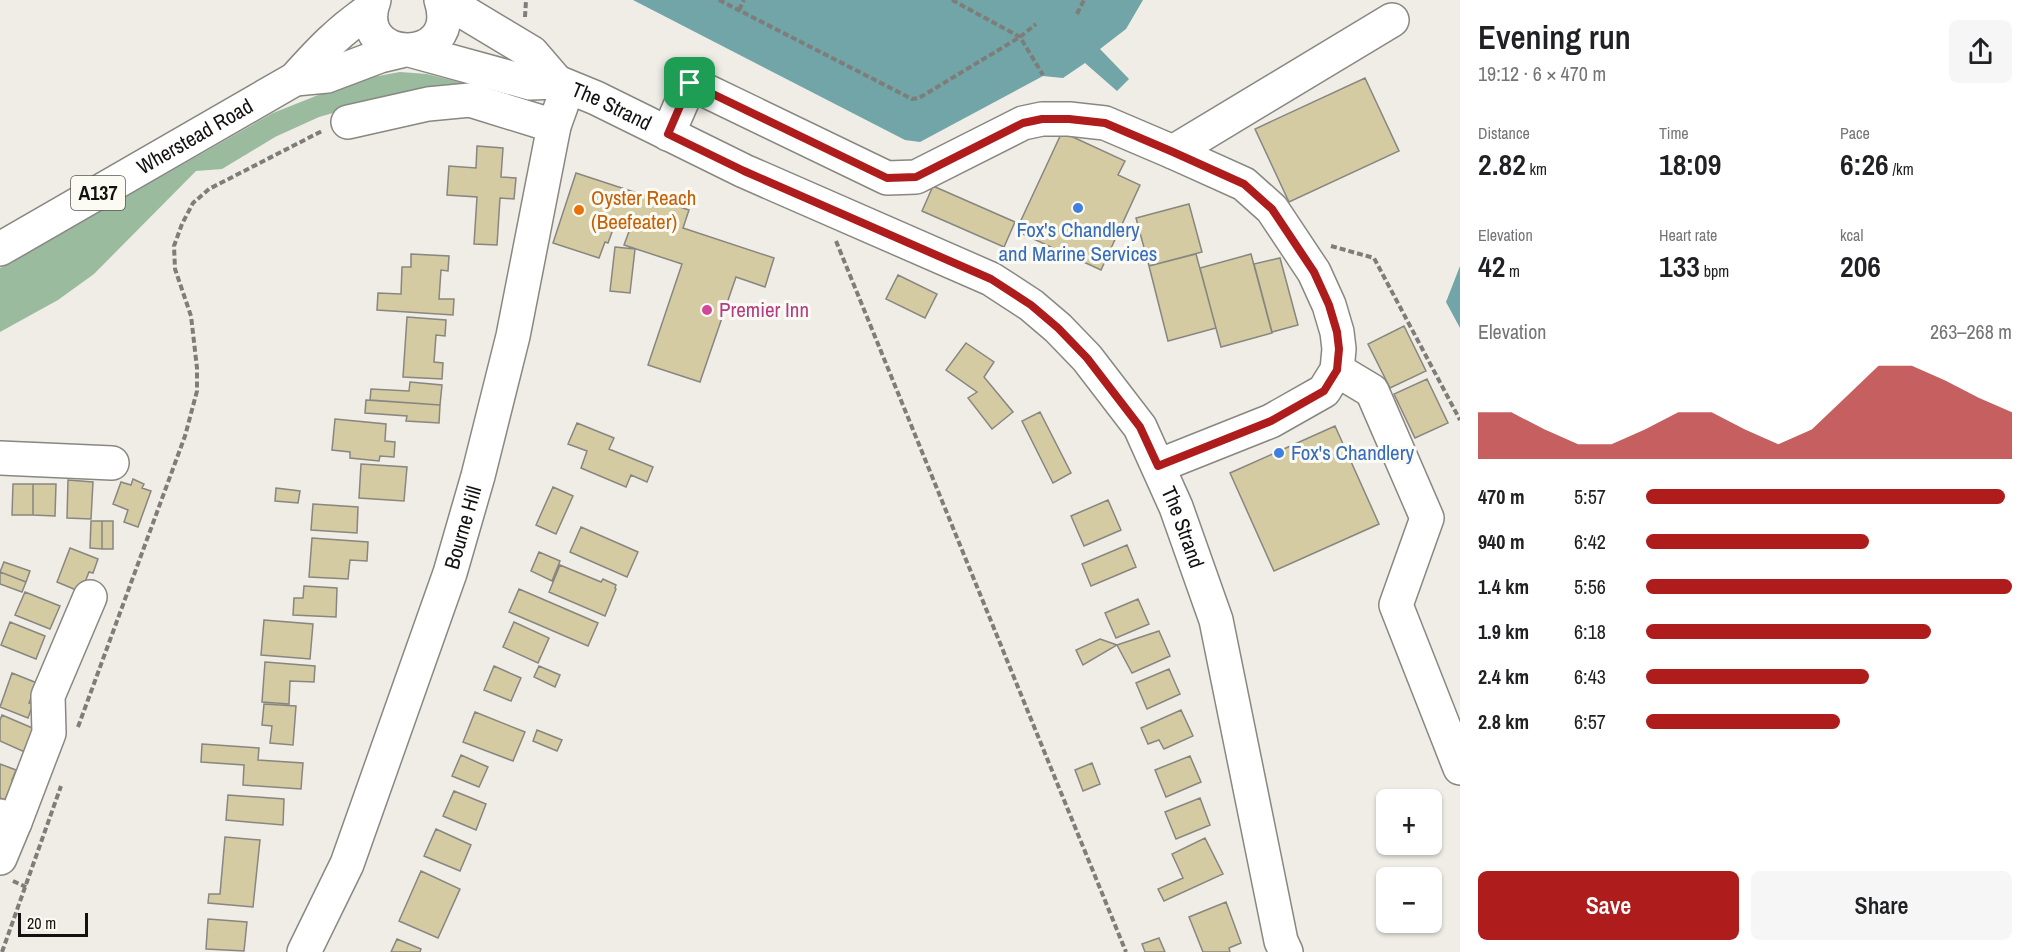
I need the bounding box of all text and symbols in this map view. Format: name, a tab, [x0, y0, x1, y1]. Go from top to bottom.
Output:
text: Evening run	[1478, 15, 1631, 59]
button: share	[1949, 20, 2012, 83]
pin	[664, 57, 715, 108]
text: 19:12 · 6 × 470 m	[1478, 60, 1606, 87]
icon: arrive	[673, 66, 706, 99]
street label: The Strand	[567, 75, 657, 137]
street label: Wherstead Road	[131, 91, 258, 181]
text: Distance	[1478, 122, 1530, 144]
text: Time	[1659, 122, 1689, 144]
text: Pace	[1840, 122, 1870, 144]
text: 2.82	[1478, 144, 1526, 184]
text: 18:09	[1659, 144, 1721, 184]
text: 6:26	[1840, 144, 1889, 184]
text: km	[1526, 158, 1547, 180]
text: /km	[1889, 158, 1914, 180]
road number: A137	[71, 176, 125, 210]
place label: Oyster Reach (Beefeater)	[591, 183, 696, 236]
marker: Fox's Chandlery and Marine Services	[1071, 201, 1085, 215]
marker: Oyster Reach (Beefeater)	[572, 203, 586, 217]
place label: Fox's Chandlery and Marine Services	[999, 215, 1157, 268]
text: Elevation	[1478, 224, 1533, 246]
text: Heart rate	[1659, 224, 1717, 246]
text: kcal	[1840, 224, 1863, 246]
text: 42	[1478, 246, 1505, 286]
text: 133	[1659, 246, 1700, 286]
text: 206	[1840, 246, 1881, 286]
text: m	[1505, 260, 1520, 282]
text: bpm	[1700, 260, 1729, 282]
place label: Premier Inn	[719, 295, 809, 324]
marker: Premier Inn	[700, 303, 714, 317]
text: Elevation	[1478, 318, 1546, 345]
text: 263–268 m	[1930, 318, 2012, 345]
place label: Fox's Chandlery	[1291, 438, 1414, 467]
marker: Fox's Chandlery	[1272, 446, 1286, 460]
street label: The Strand	[1154, 481, 1211, 572]
street label: Bourne Hill	[437, 482, 488, 572]
text: 470 m	[1478, 483, 1525, 510]
text: 5:57	[1574, 483, 1606, 510]
text: 940 m	[1478, 528, 1525, 555]
text: 6:42	[1574, 528, 1606, 555]
text: 1.4 km	[1478, 573, 1529, 600]
text: 5:56	[1574, 573, 1606, 600]
text: 1.9 km	[1478, 618, 1529, 645]
text: 6:18	[1574, 618, 1606, 645]
text: 2.4 km	[1478, 663, 1529, 690]
text: 6:43	[1574, 663, 1606, 690]
text: 2.8 km	[1478, 708, 1529, 735]
text: 6:57	[1574, 708, 1606, 735]
map controls	[1376, 789, 1442, 933]
button: +	[1376, 789, 1442, 855]
button: −	[1376, 867, 1442, 933]
button: Save	[1478, 871, 1739, 940]
button: Share	[1751, 871, 2012, 940]
scale bar	[18, 910, 88, 938]
text: 20 m	[27, 912, 56, 934]

